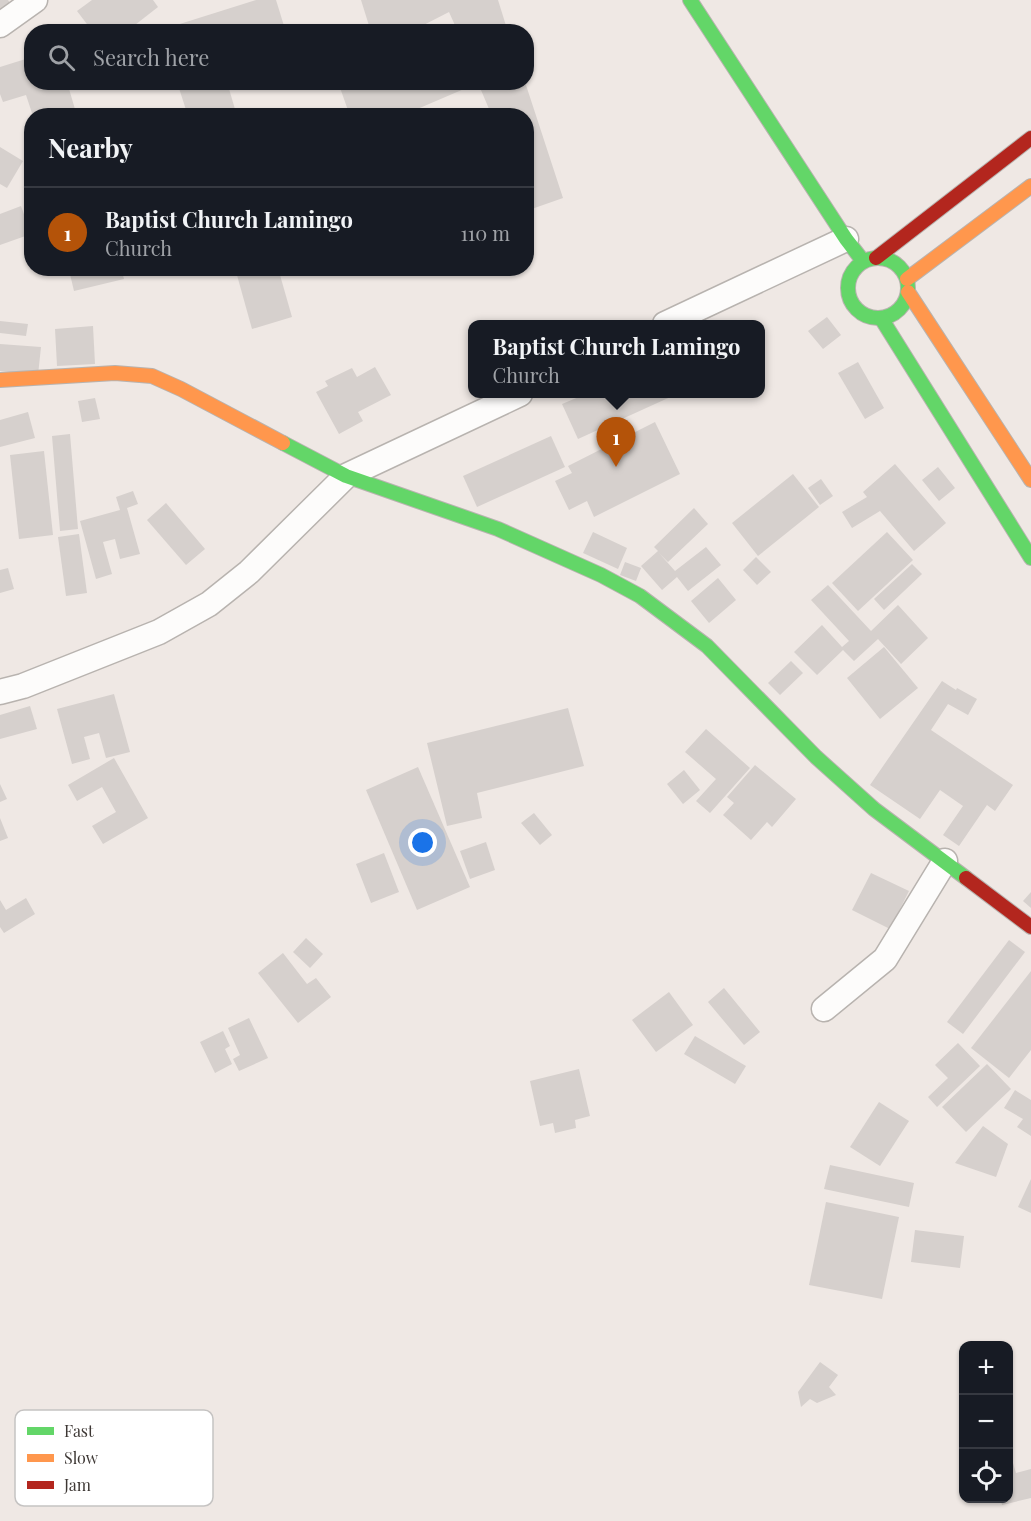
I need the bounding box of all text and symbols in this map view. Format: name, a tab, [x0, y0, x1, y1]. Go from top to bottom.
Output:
search box	[24, 24, 534, 90]
icon: search	[45, 41, 78, 74]
text: Search here	[93, 42, 209, 72]
text: Nearby	[48, 130, 133, 165]
text: Baptist Church Lamingo	[105, 204, 353, 234]
text: 1	[64, 219, 71, 246]
text: 110 m	[460, 219, 510, 246]
text: Church	[105, 234, 172, 261]
popup	[468, 320, 765, 398]
text: Baptist Church Lamingo	[493, 331, 740, 361]
text: Church	[493, 361, 560, 388]
pin: 1	[596, 418, 636, 467]
your location	[408, 828, 437, 857]
map controls	[959, 1341, 1013, 1503]
button: +	[959, 1341, 1013, 1395]
button: −	[959, 1395, 1013, 1449]
legend	[15, 1410, 213, 1506]
text: Fast	[64, 1420, 94, 1441]
text: Slow	[64, 1447, 99, 1468]
button: locate	[959, 1449, 1013, 1503]
text: Jam	[63, 1474, 91, 1495]

